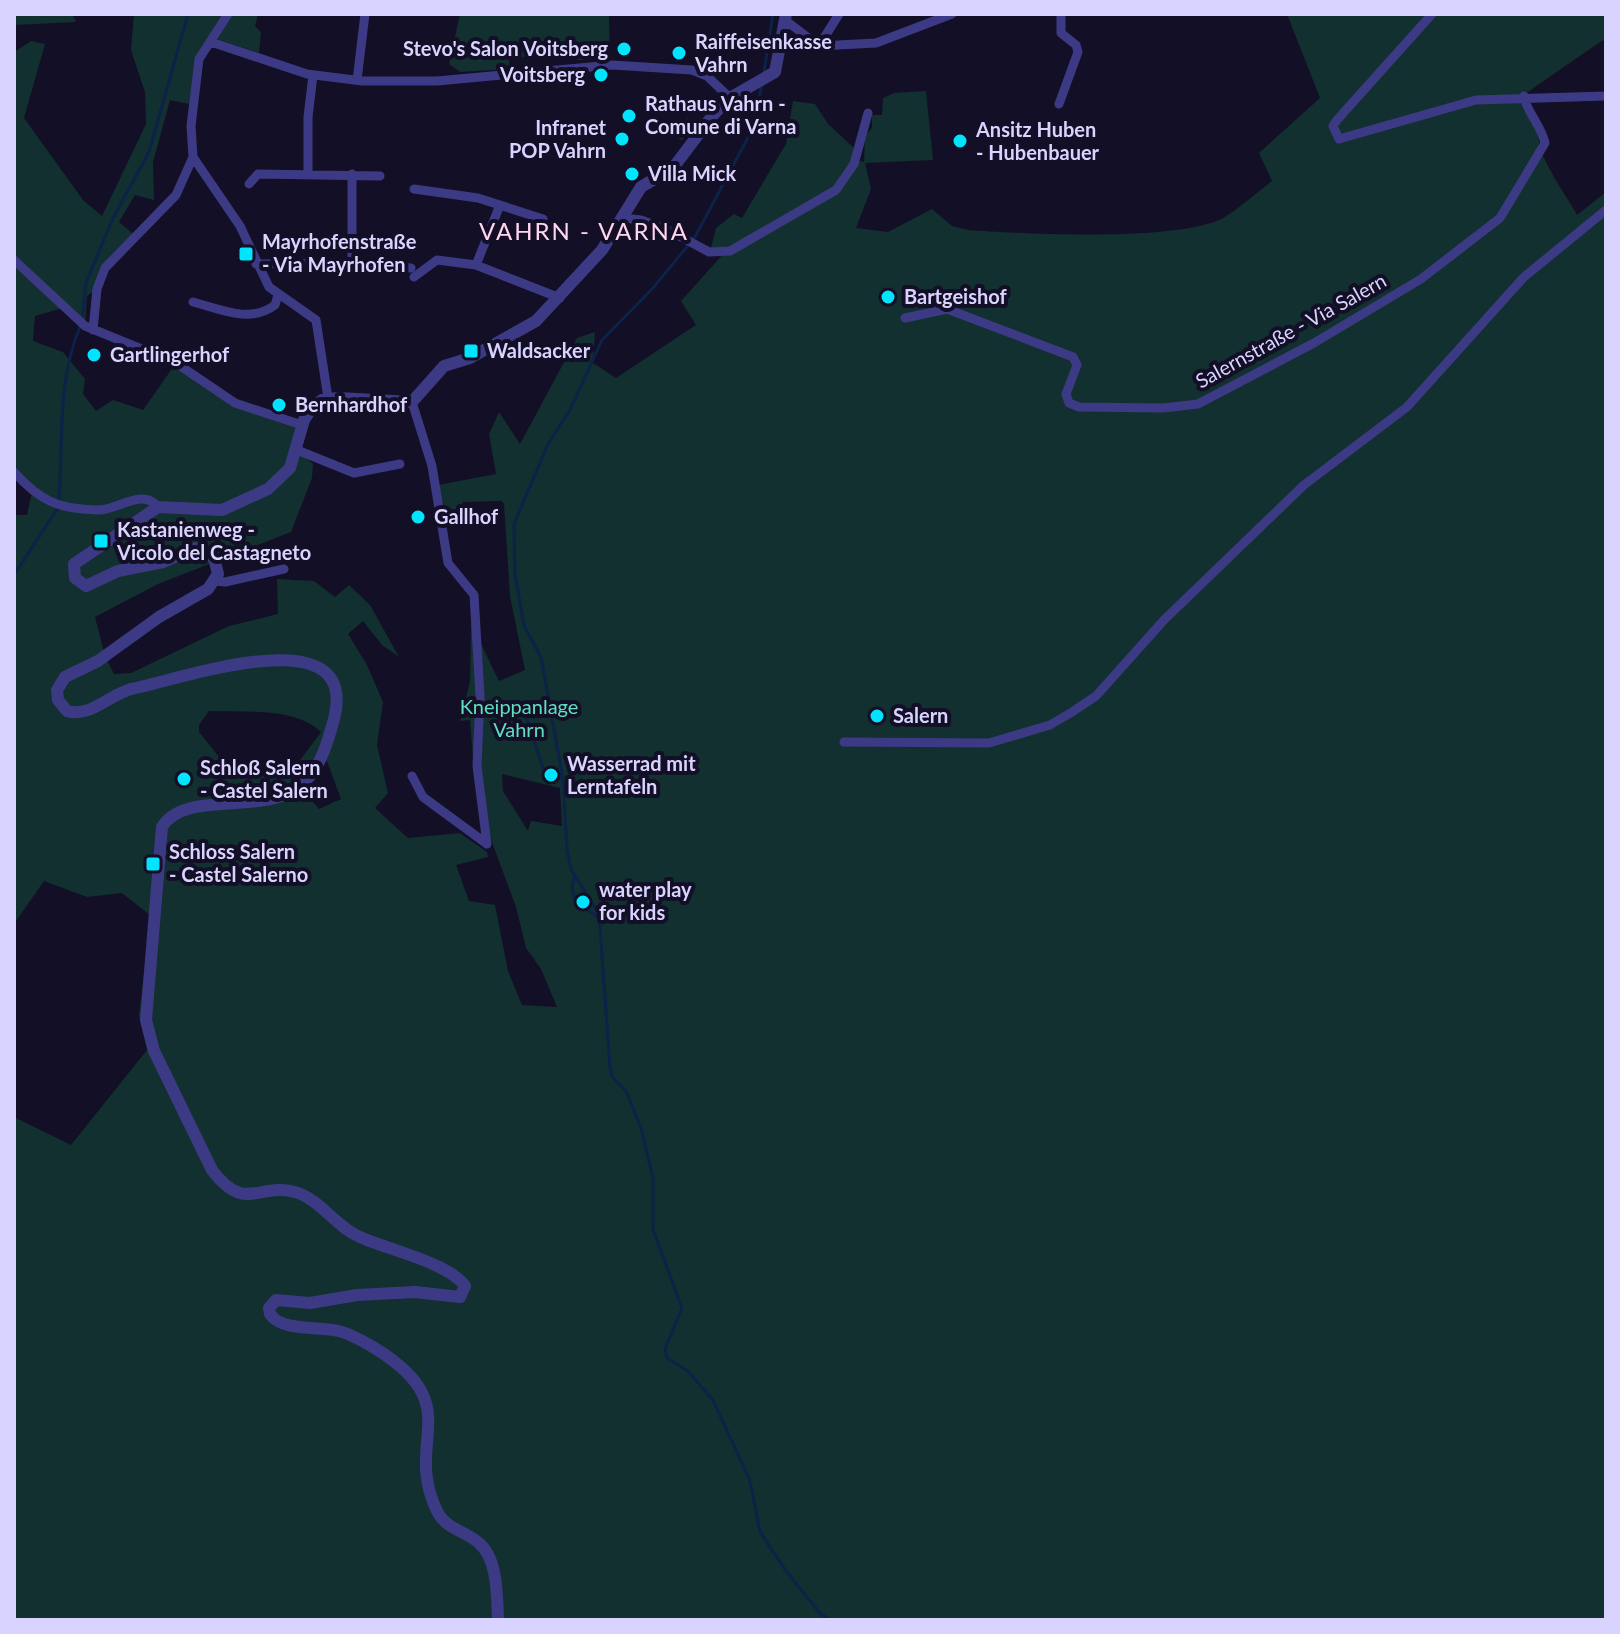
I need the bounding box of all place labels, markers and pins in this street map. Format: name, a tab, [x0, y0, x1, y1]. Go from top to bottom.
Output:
place label: Raiffeisenkasse Vahrn	[694, 29, 832, 76]
place label: Stevo's Salon Voitsberg	[403, 36, 608, 60]
marker: Stevo's Salon Voitsberg	[615, 40, 633, 58]
marker: Raiffeisenkasse Vahrn	[670, 44, 688, 62]
place label: Voitsberg	[499, 62, 585, 86]
marker: Voitsberg	[592, 66, 610, 84]
place label: Rathaus Vahrn - Comune di Varna	[645, 91, 796, 138]
marker: Rathaus Vahrn - Comune di Varna	[620, 107, 638, 125]
place label: Infranet POP Vahrn	[509, 115, 607, 162]
place label: Ansitz Huben - Hubenbauer	[975, 117, 1100, 164]
marker: Infranet POP Vahrn	[613, 130, 631, 148]
marker: Ansitz Huben - Hubenbauer	[951, 132, 969, 150]
place label: Villa Mick	[647, 161, 736, 185]
marker: Villa Mick	[623, 165, 641, 183]
place label: Mayrhofenstraße - Via Mayrhofen	[262, 229, 417, 276]
marker: Mayrhofenstraße - Via Mayrhofen	[237, 245, 255, 263]
place label: Bartgeishof	[904, 284, 1008, 308]
marker: Bartgeishof	[879, 288, 897, 306]
place label: Waldsacker	[487, 338, 591, 362]
place label: Gartlingerhof	[110, 342, 230, 366]
marker: Waldsacker	[462, 342, 480, 360]
marker: Gartlingerhof	[85, 346, 103, 364]
place label: Bernhardhof	[295, 392, 408, 416]
marker: Bernhardhof	[270, 396, 288, 414]
place label: Gallhof	[434, 504, 499, 528]
marker: Gallhof	[409, 508, 427, 526]
place label: Kastanienweg - Vicolo del Castagneto	[116, 517, 311, 564]
marker: Kastanienweg - Vicolo del Castagneto	[92, 532, 110, 550]
place label: Salern	[893, 703, 948, 727]
marker: Salern	[868, 707, 886, 725]
place label: Wasserrad mit Lerntafeln	[567, 751, 696, 798]
place label: Schloß Salern - Castel Salern	[200, 755, 328, 802]
marker: Wasserrad mit Lerntafeln	[542, 766, 560, 784]
marker: Schloß Salern - Castel Salern	[175, 770, 193, 788]
place label: Schloss Salern - Castel Salerno	[169, 839, 308, 886]
marker: Schloss Salern - Castel Salerno	[144, 855, 162, 873]
place label: water play for kids	[599, 877, 692, 924]
marker: water play for kids	[574, 893, 592, 911]

